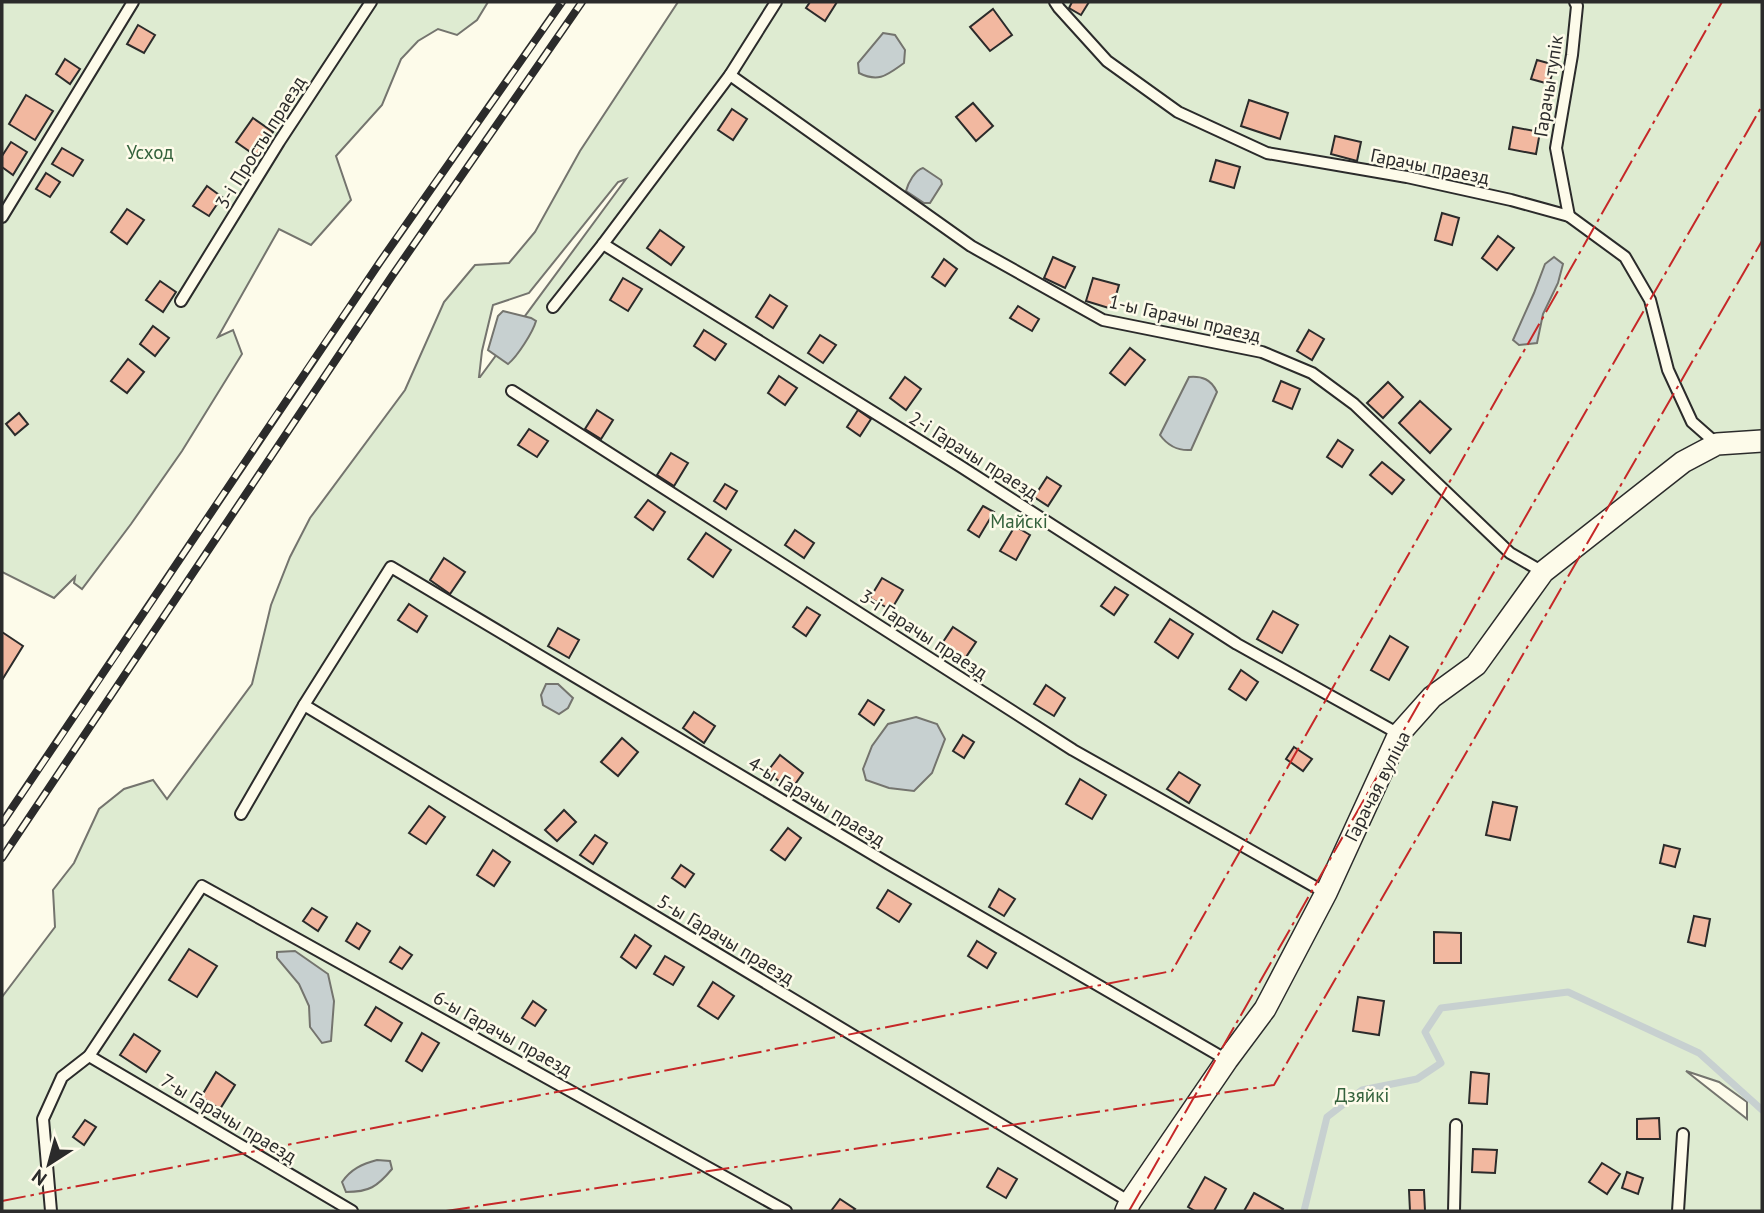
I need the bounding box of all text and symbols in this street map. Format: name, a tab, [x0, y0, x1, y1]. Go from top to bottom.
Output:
street label: Гарачы тупік	[1528, 33, 1568, 139]
street label: 3-і Просты праезд	[210, 71, 310, 213]
park label: Усход	[126, 140, 174, 164]
street label: Гарачы праезд	[1369, 143, 1491, 189]
street label: 1-ы Гарачы праезд	[1107, 289, 1263, 347]
street label: 2-і Гарачы праезд	[905, 406, 1043, 504]
park label: Майскі	[990, 509, 1048, 533]
street label: 3-і Гарачы праезд	[855, 584, 993, 684]
street label: Гарачая вуліца	[1339, 727, 1415, 845]
street label: 4-ы Гарачы праезд	[744, 751, 890, 851]
street label: 5-ы Гарачы праезд	[653, 889, 799, 989]
street label: 6-ы Гарачы праезд	[429, 985, 577, 1081]
street label: 7-ы Гарачы праезд	[157, 1068, 301, 1168]
park label: Дзяйкі	[1335, 1083, 1389, 1107]
north arrow	[14, 1129, 84, 1199]
text: N	[27, 1164, 51, 1191]

